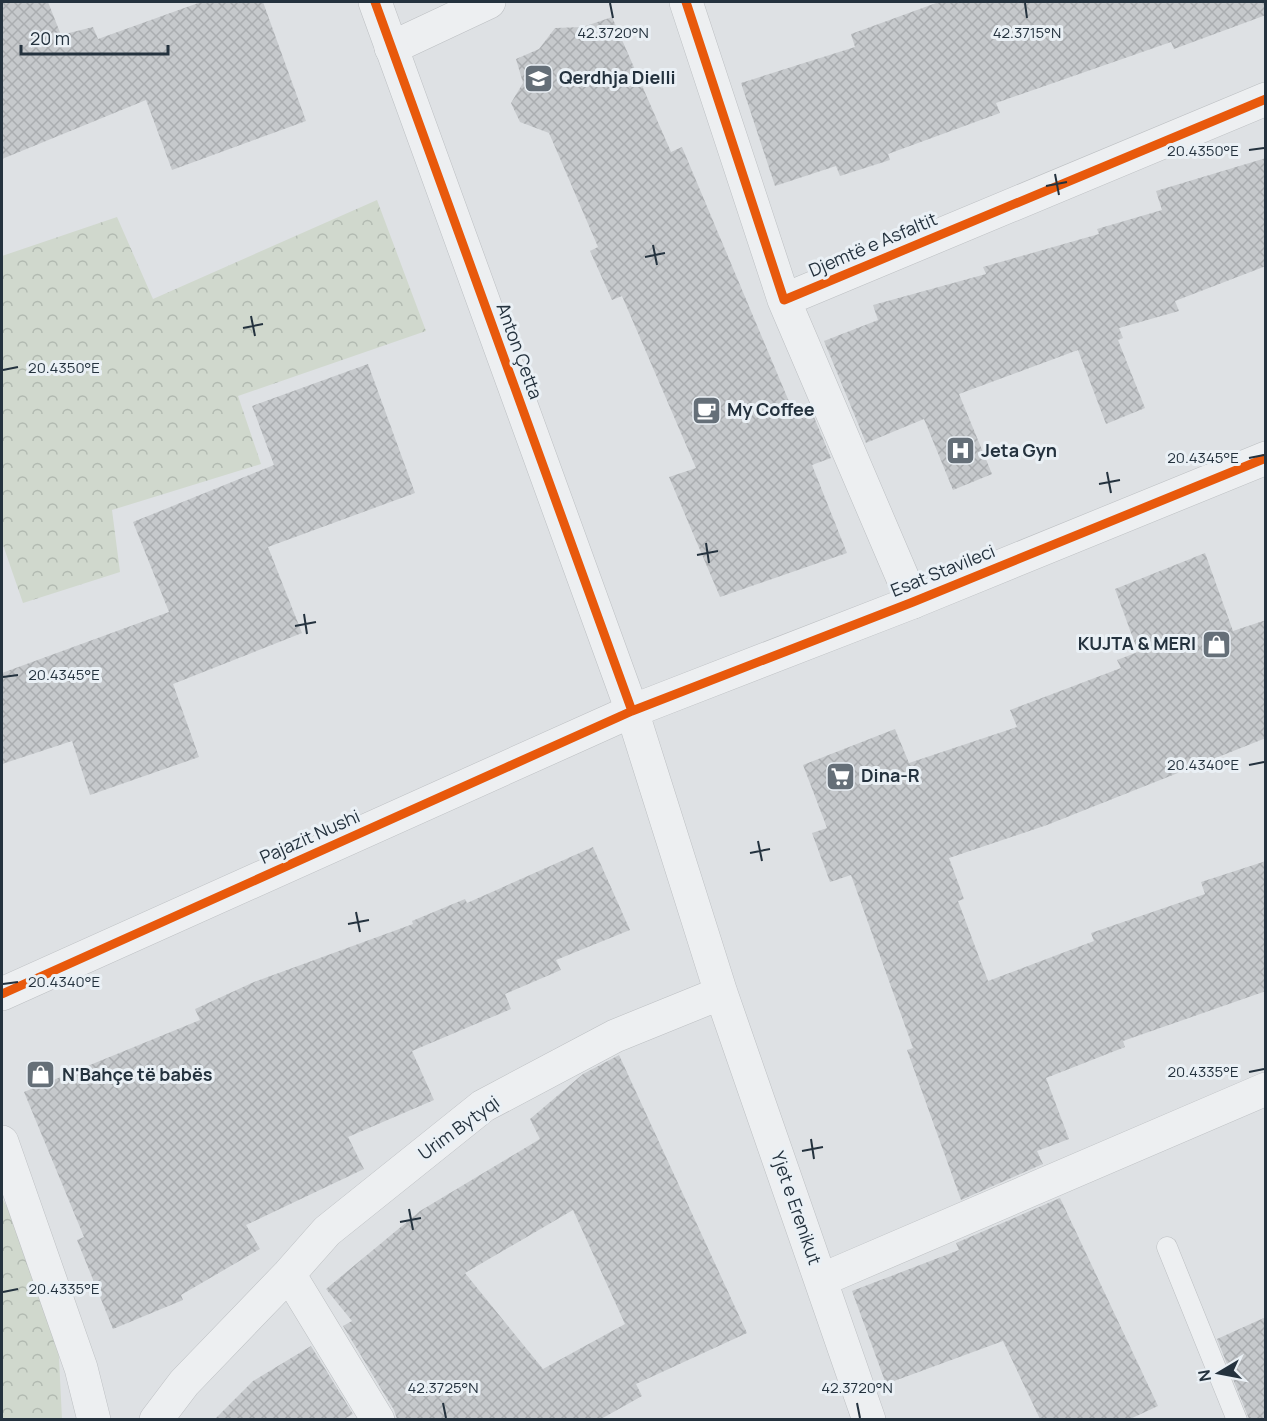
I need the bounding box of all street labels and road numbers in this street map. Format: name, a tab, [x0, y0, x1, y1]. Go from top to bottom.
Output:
street label: Djemtë e Asfaltit	[805, 206, 941, 282]
street label: Anton Çetta	[491, 299, 548, 402]
street label: Esat Stavileci	[887, 538, 998, 602]
street label: Pajazit Nushi	[256, 803, 363, 869]
street label: Urim Bytyqi	[413, 1090, 504, 1165]
street label: Yjet e Erenikut	[766, 1148, 828, 1268]

